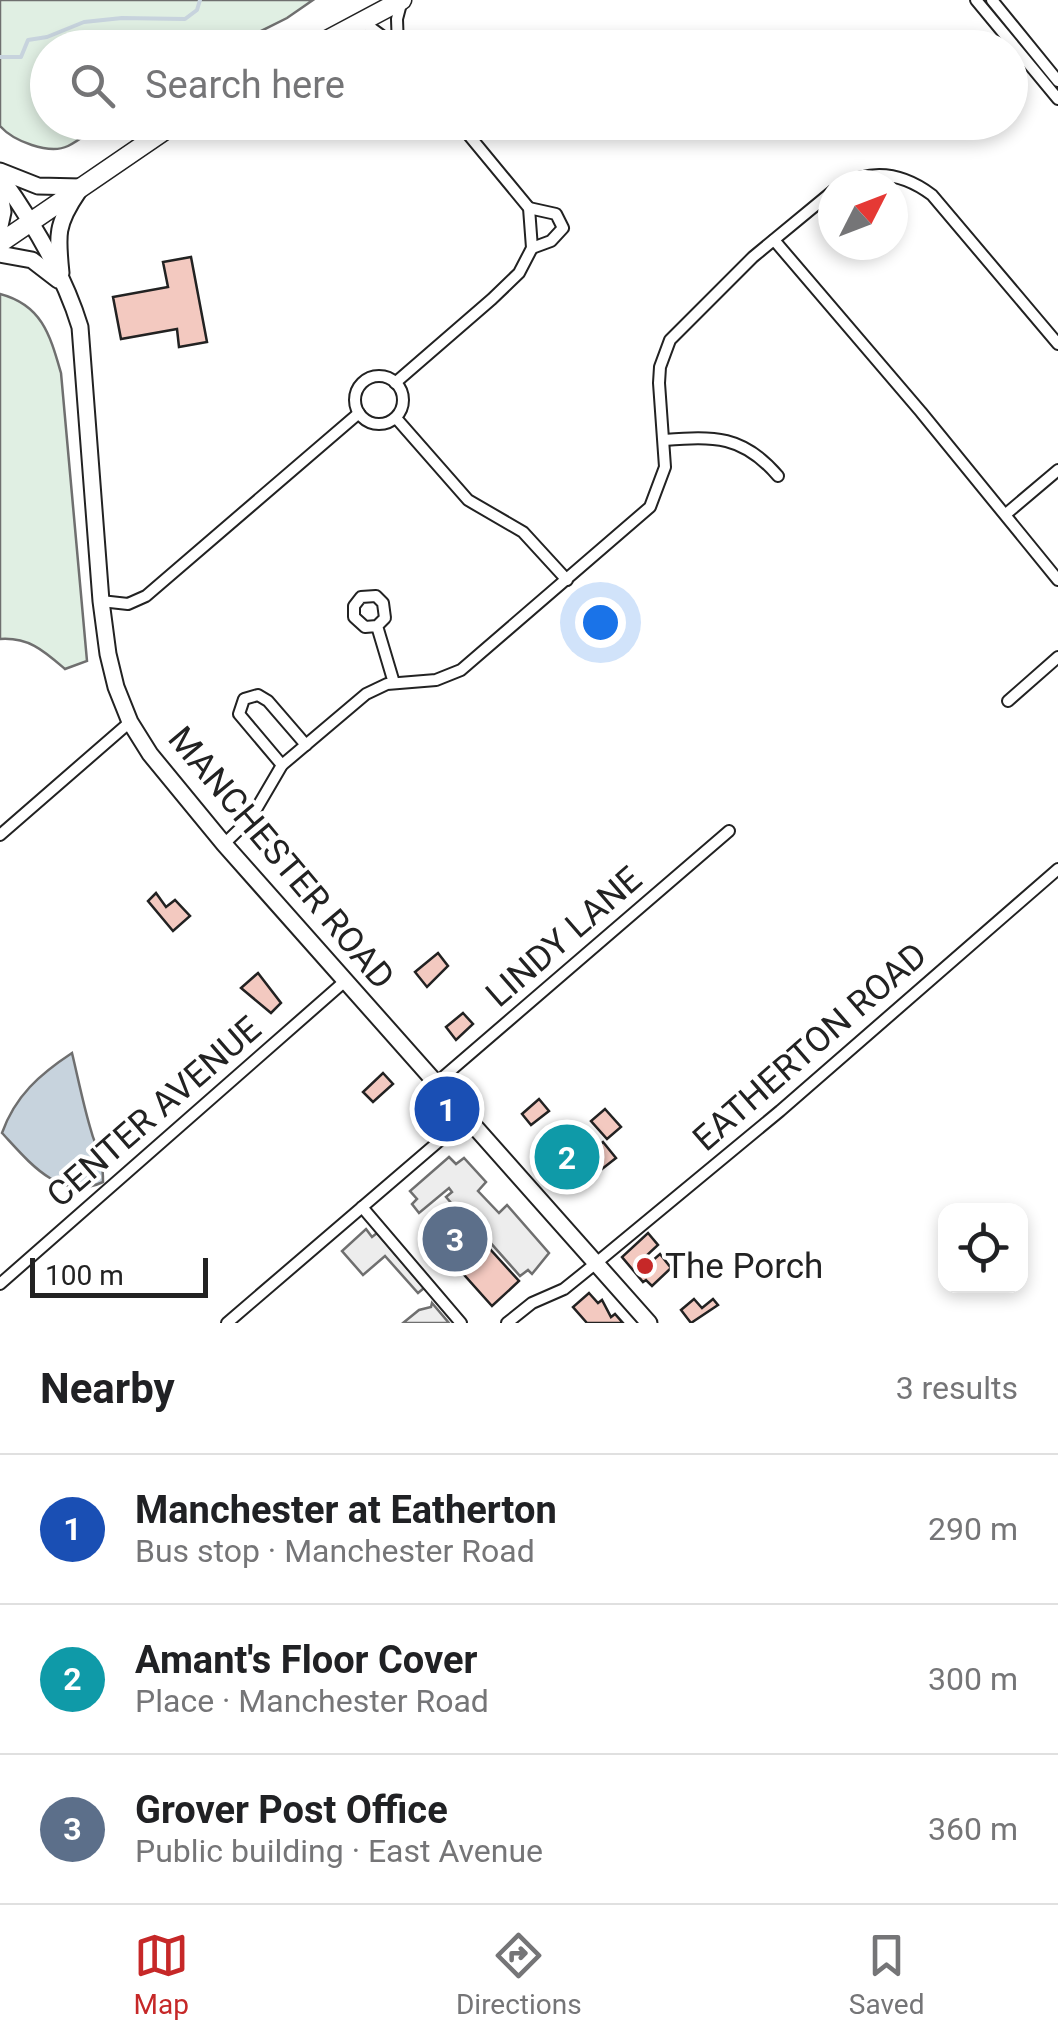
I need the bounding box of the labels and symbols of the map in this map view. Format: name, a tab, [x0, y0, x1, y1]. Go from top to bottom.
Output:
north arrow	[818, 170, 908, 260]
your location	[575, 597, 626, 648]
street label: MANCHESTER ROAD	[159, 719, 403, 997]
street label: LINDY LANE	[478, 858, 650, 1016]
street label: EATHERTON ROAD	[685, 935, 935, 1159]
street label: CENTER AVENUE	[39, 1008, 269, 1216]
pin: 1	[414, 1072, 480, 1146]
pin: 2	[534, 1120, 600, 1194]
pin: 3	[422, 1202, 488, 1276]
place label: The Porch	[665, 1246, 823, 1287]
scale bar	[30, 1253, 208, 1298]
marker: The Porch	[634, 1255, 656, 1277]

